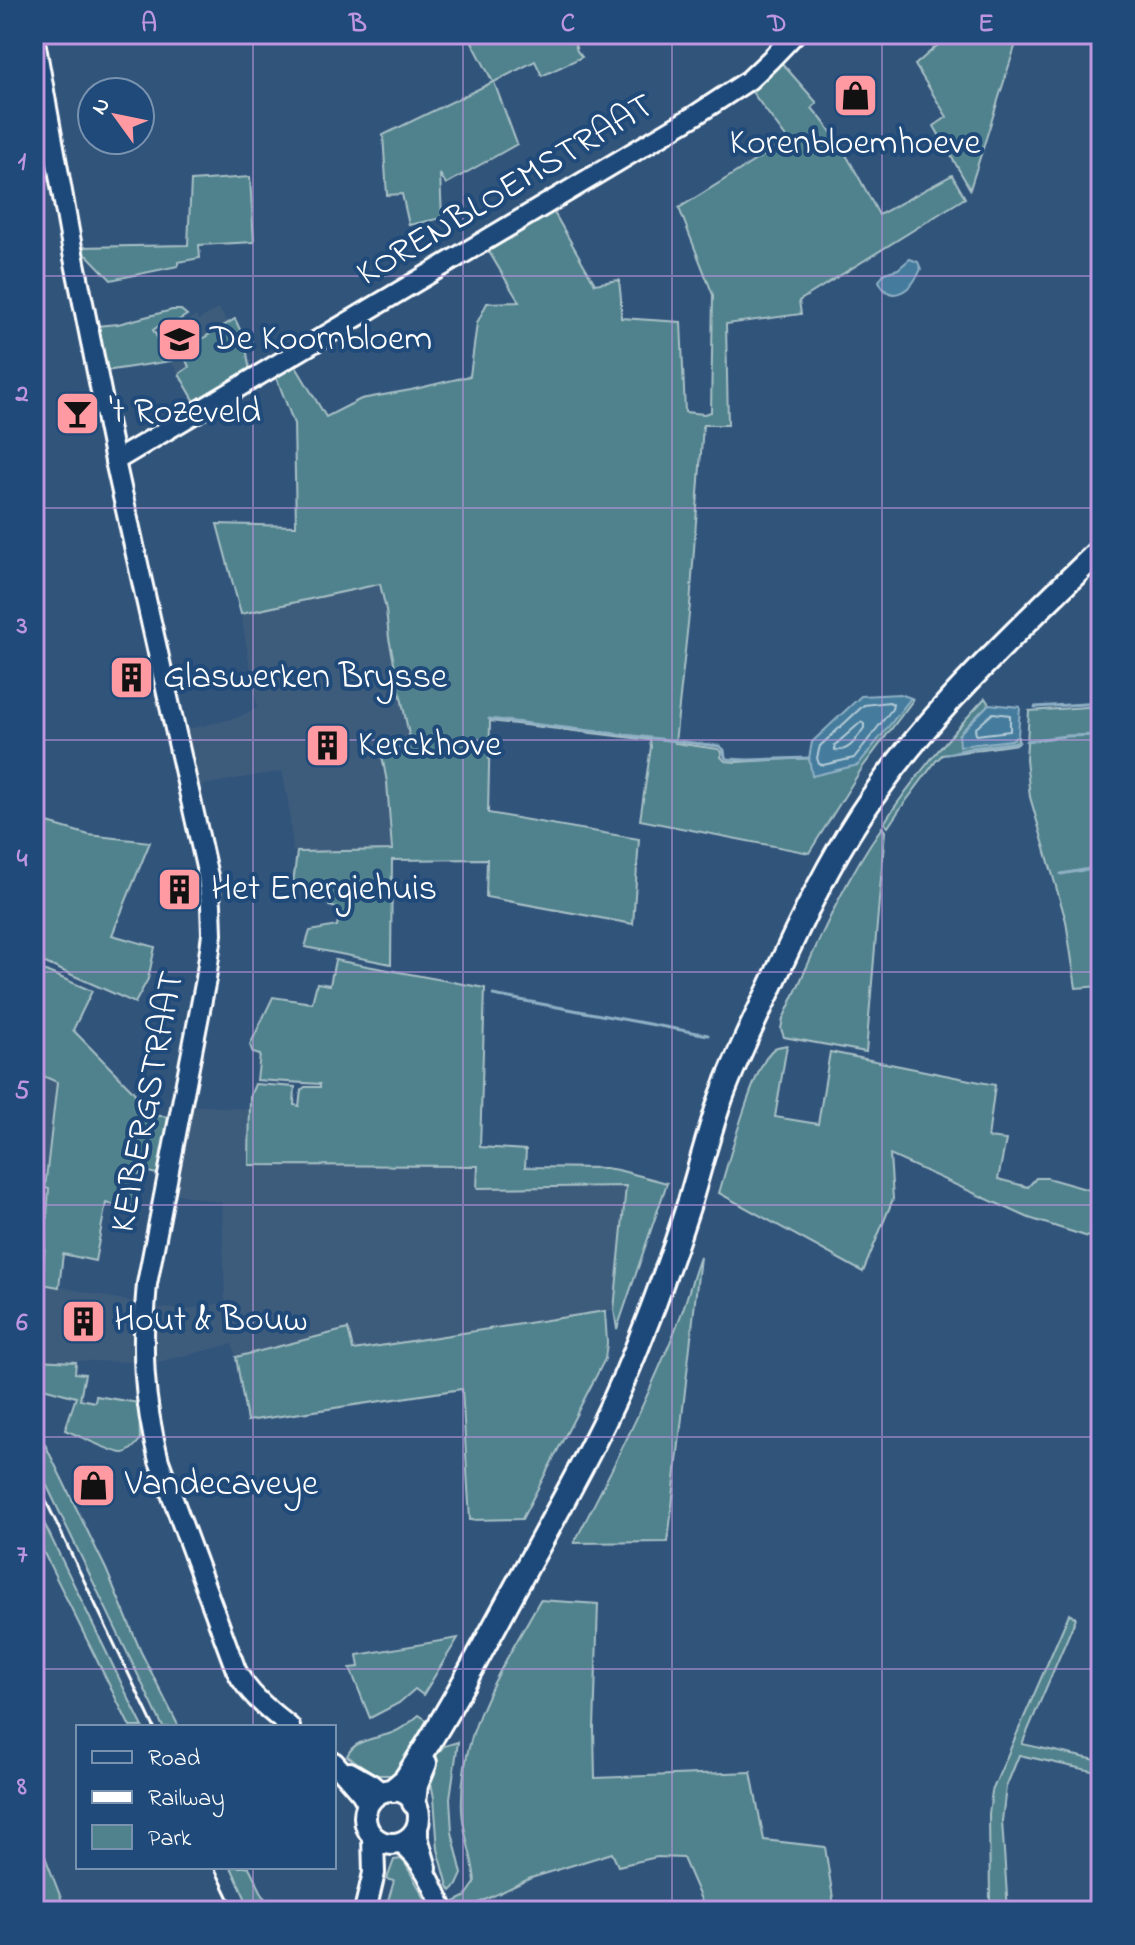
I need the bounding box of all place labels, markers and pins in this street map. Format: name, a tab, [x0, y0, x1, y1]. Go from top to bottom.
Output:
shop icon: Korenbloemhoeve	[831, 71, 879, 119]
place label: Korenbloemhoeve	[729, 118, 981, 171]
place label: De Koornbloem	[209, 314, 432, 367]
school or university icon: De Koornbloem	[155, 316, 203, 364]
place label: 't Rozeveld	[109, 387, 261, 440]
bar icon: 't Rozeveld	[54, 389, 102, 437]
place label: Glaswerken Brysse	[163, 652, 448, 705]
building icon: Glaswerken Brysse	[108, 654, 156, 702]
place label: Kerckhove	[358, 720, 502, 773]
building icon: Kerckhove	[303, 722, 351, 770]
place label: Het Energiehuis	[211, 864, 437, 917]
building icon: Het Energiehuis	[156, 866, 204, 914]
place label: Hout & Bouw	[114, 1295, 308, 1348]
building icon: Hout & Bouw	[59, 1297, 107, 1345]
place label: Vandecaveye	[124, 1459, 319, 1512]
shop icon: Vandecaveye	[70, 1461, 118, 1509]

